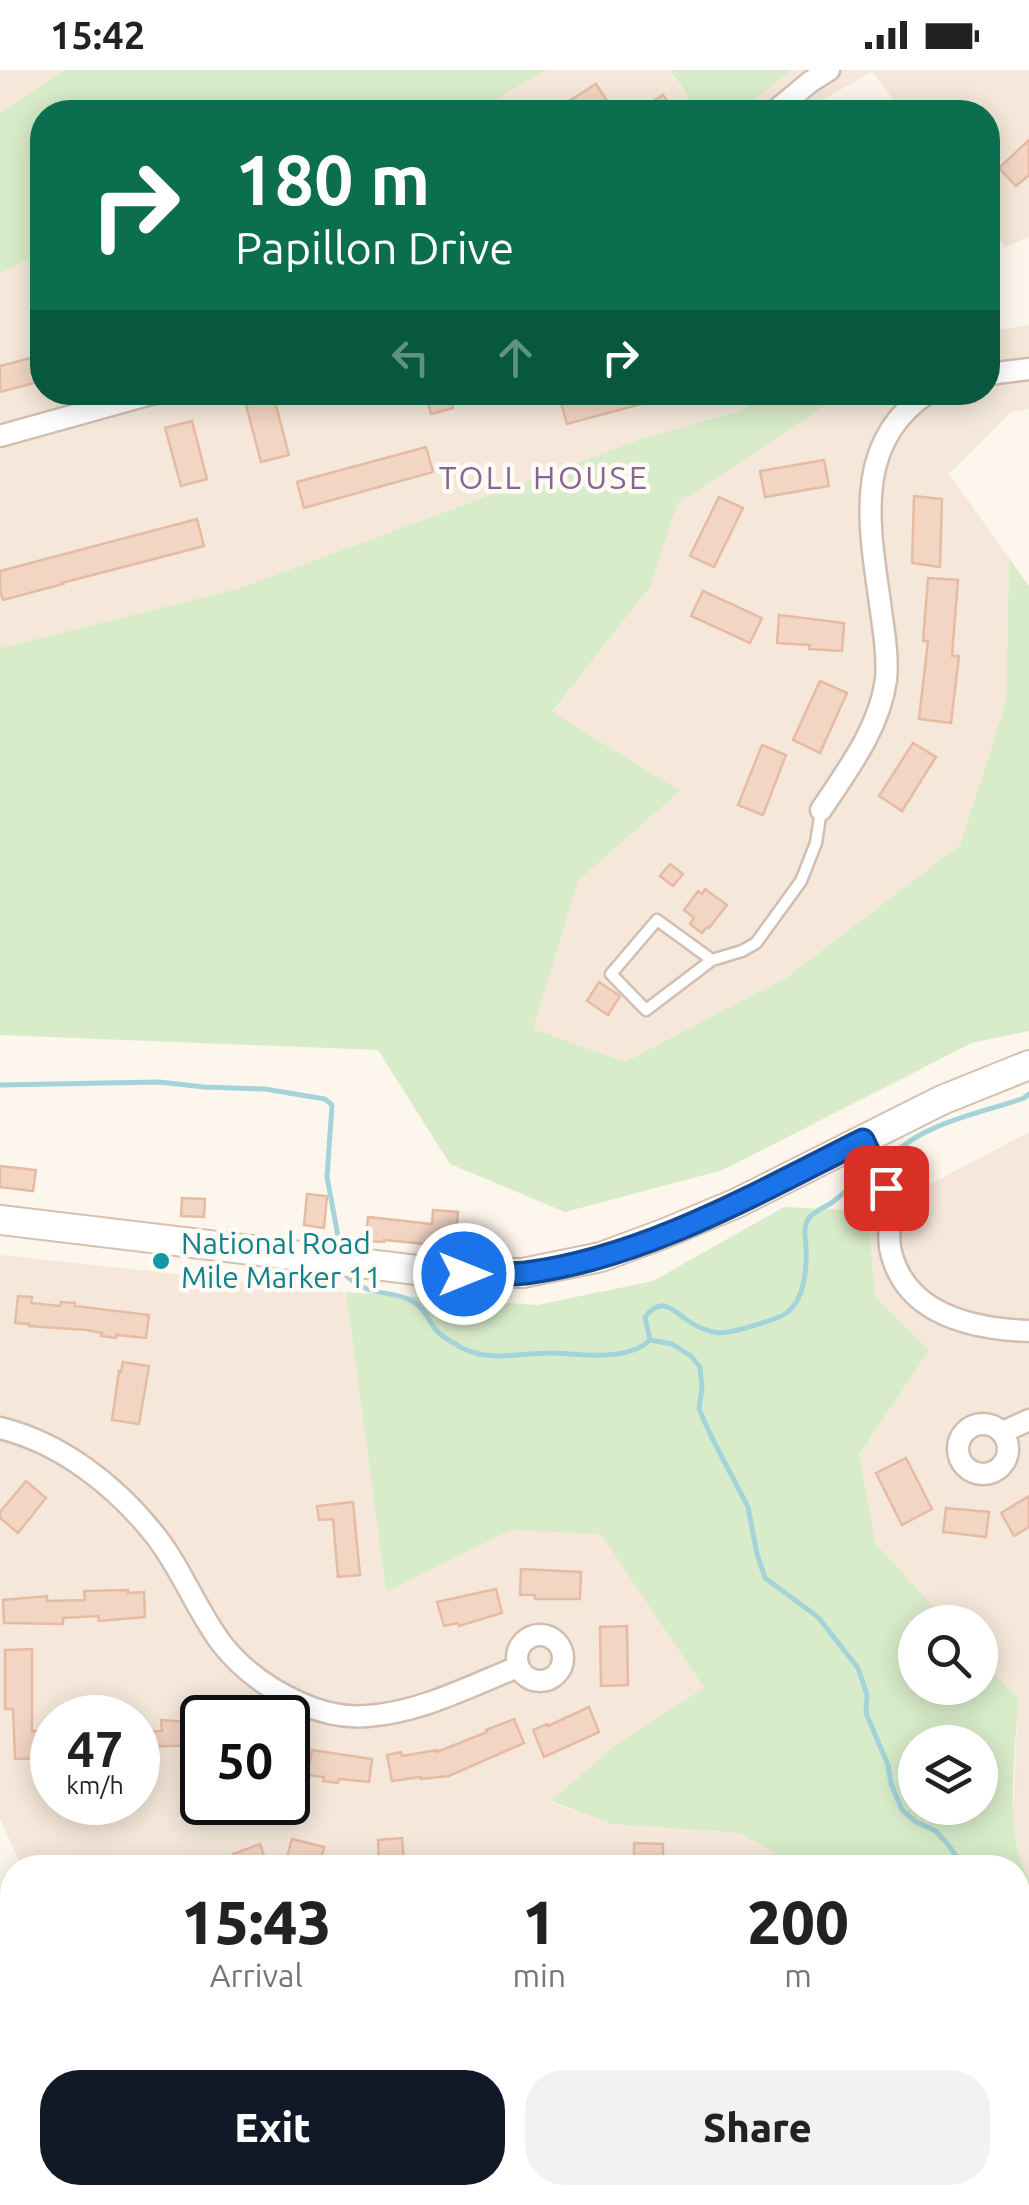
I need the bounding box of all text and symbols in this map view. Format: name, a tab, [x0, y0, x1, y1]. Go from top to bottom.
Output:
text: 15:42	[50, 14, 145, 56]
icon: right	[70, 140, 200, 270]
text: 180 m	[235, 140, 430, 218]
text: Papillon Drive	[235, 222, 514, 273]
icon: left	[383, 330, 438, 385]
icon: ahead	[488, 330, 543, 385]
icon: right	[593, 330, 648, 385]
district label: TOLL HOUSE	[439, 459, 649, 495]
pin	[844, 1146, 929, 1231]
icon: arrive	[859, 1161, 914, 1216]
position arrow	[412, 1222, 516, 1326]
place label: National Road Mile Marker 11	[181, 1226, 382, 1294]
marker: National Road Mile Marker 11	[150, 1250, 172, 1272]
map controls	[898, 1605, 998, 1825]
button: search	[898, 1605, 998, 1705]
speed limit sign: 50	[180, 1695, 310, 1825]
text: 47	[67, 1720, 123, 1776]
button: layers	[898, 1725, 998, 1825]
text: km/h	[66, 1771, 124, 1799]
text: 15:43	[181, 1888, 331, 1955]
text: 1	[522, 1888, 556, 1955]
text: 200	[747, 1888, 849, 1955]
text: Arrival	[210, 1957, 303, 1993]
text: min	[512, 1957, 566, 1993]
text: m	[784, 1957, 812, 1993]
button: Exit	[40, 2070, 505, 2185]
button: Share	[525, 2070, 990, 2185]

